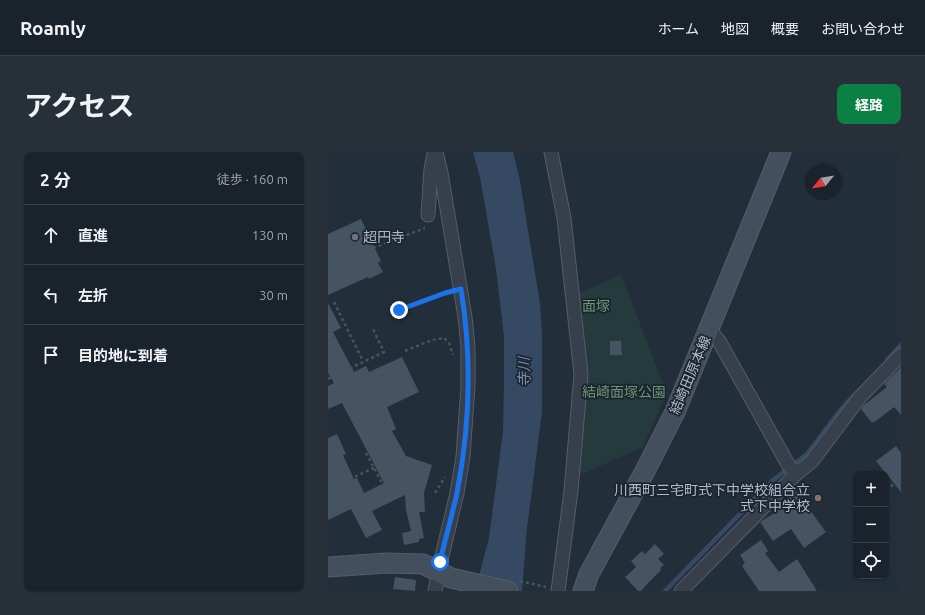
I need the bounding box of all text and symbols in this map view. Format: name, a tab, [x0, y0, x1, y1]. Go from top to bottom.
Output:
text: Roamly	[20, 17, 86, 39]
text: ホーム	[657, 21, 699, 37]
text: 地図	[721, 21, 749, 37]
text: 概要	[771, 21, 799, 37]
text: お問い合わせ	[821, 21, 905, 37]
button: 経路	[837, 84, 901, 124]
text: アクセス	[24, 90, 135, 121]
north arrow	[805, 164, 841, 200]
text: 2 分	[40, 170, 71, 189]
text: 徒歩 · 160 m	[217, 172, 288, 186]
icon: ahead	[40, 224, 62, 246]
text: 直進	[78, 227, 108, 244]
text: 130 m	[252, 228, 288, 242]
place label: 超円寺	[363, 229, 405, 245]
marker: 超円寺	[350, 232, 360, 242]
icon: left	[40, 284, 62, 306]
text: 左折	[78, 287, 108, 304]
text: 30 m	[259, 288, 288, 302]
park label: 面塚	[582, 298, 610, 314]
route end	[390, 301, 408, 319]
street label: 結崎田原本線	[666, 333, 714, 417]
icon: arrive	[40, 344, 62, 366]
text: 目的地に到着	[78, 347, 168, 364]
water label: 寺川	[515, 355, 533, 387]
park label: 結崎面塚公園	[582, 384, 666, 400]
map controls	[853, 471, 889, 579]
button: +	[853, 471, 889, 507]
place label: 川西町三宅町式下中学校組合立 式下中学校	[614, 482, 810, 514]
marker: 川西町三宅町式下中学校組合立 式下中学校	[813, 493, 823, 503]
button: −	[853, 507, 889, 543]
button: locate	[853, 543, 889, 579]
route start	[431, 553, 449, 571]

